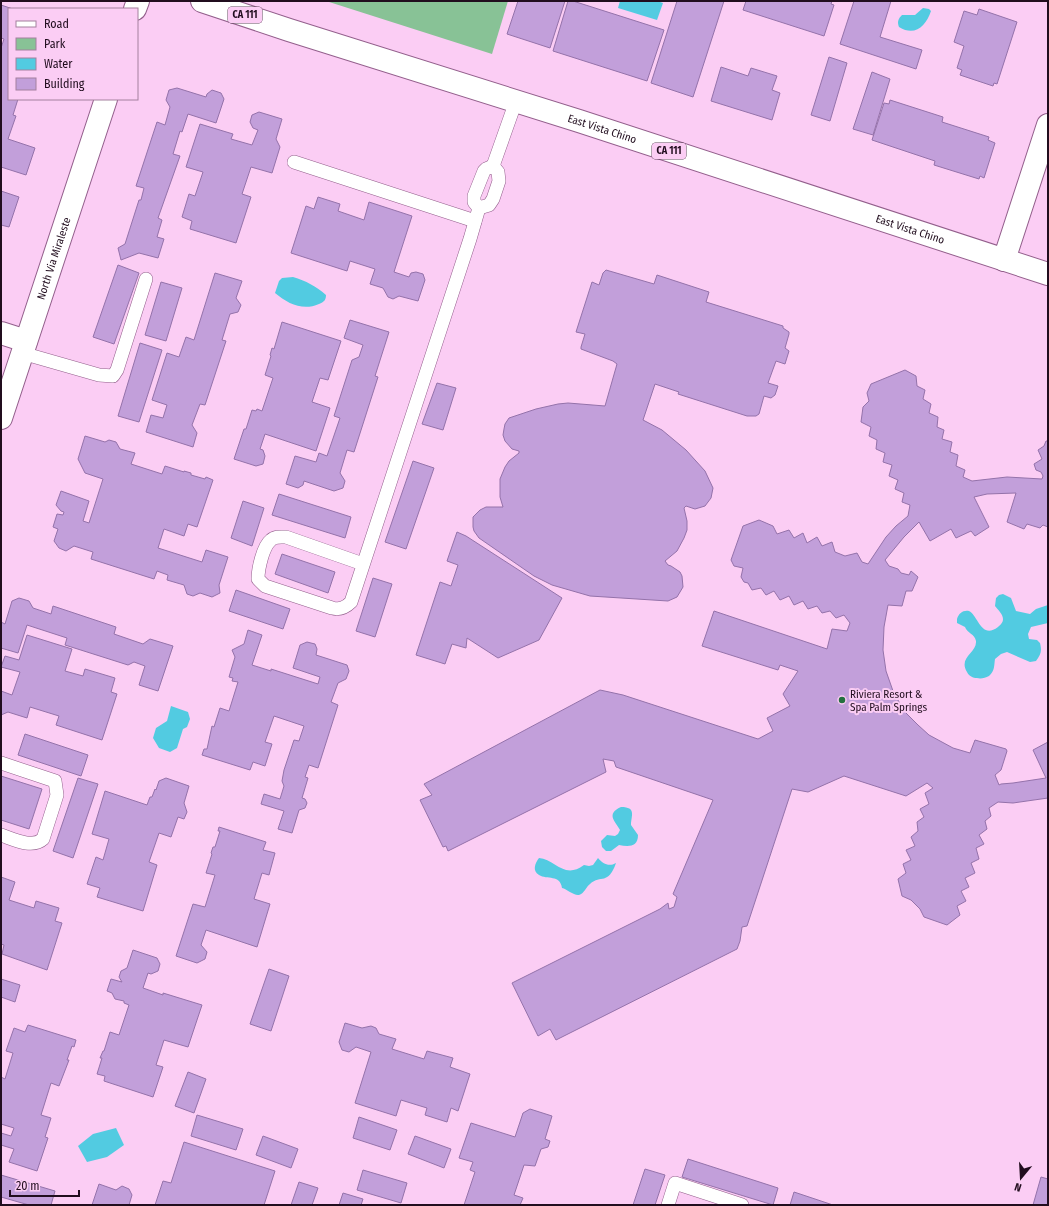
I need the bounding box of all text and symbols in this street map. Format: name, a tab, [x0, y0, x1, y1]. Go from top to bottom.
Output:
road number: CA 111	[228, 7, 262, 23]
legend	[8, 8, 138, 100]
text: Road	[44, 17, 69, 31]
text: Park	[44, 37, 66, 51]
text: Water	[44, 57, 73, 71]
text: Building	[44, 77, 85, 91]
street label: East Vista Chino	[566, 111, 638, 146]
road number: CA 111	[652, 143, 686, 159]
street label: East Vista Chino	[874, 212, 946, 246]
street label: North Via Miraleste	[34, 216, 73, 301]
place label: Riviera Resort & Spa Palm Springs	[850, 688, 927, 714]
marker: Riviera Resort & Spa Palm Springs	[837, 695, 847, 705]
north arrow	[1001, 1158, 1041, 1198]
scale bar	[10, 1172, 79, 1198]
text: 20 m	[16, 1179, 40, 1193]
text: N	[1013, 1180, 1023, 1194]

